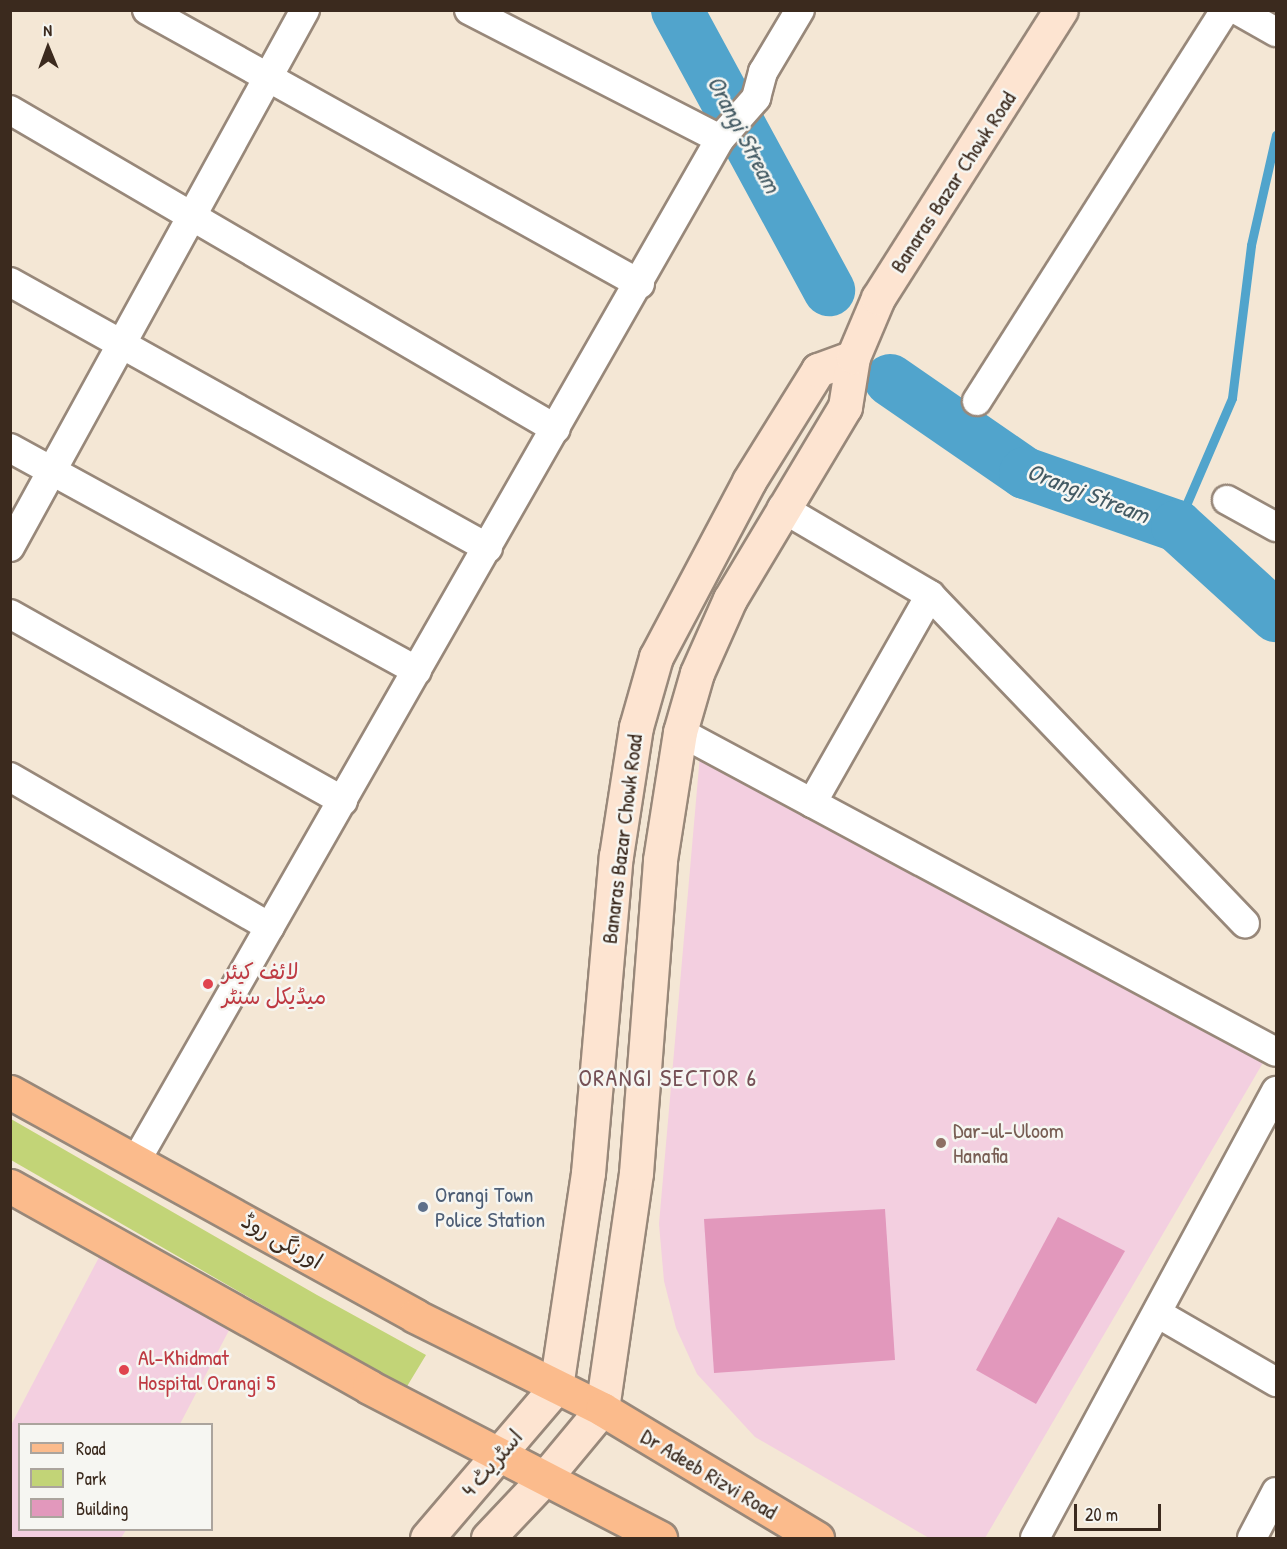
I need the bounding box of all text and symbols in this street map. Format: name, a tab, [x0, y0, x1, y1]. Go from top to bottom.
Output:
north arrow	[18, 18, 78, 78]
text: N	[43, 19, 52, 41]
water label: Orangi Stream	[701, 71, 787, 197]
street label: Banaras Bazar Chowk Road	[884, 86, 1022, 278]
water label: Orangi Stream	[1023, 457, 1153, 529]
street label: Banaras Bazar Chowk Road	[596, 733, 648, 945]
place label: لائف کیئر میڈیکل سنٹر	[222, 958, 326, 1010]
marker: لائف کیئر میڈیکل سنٹر	[199, 975, 217, 993]
district label: ORANGI SECTOR 6	[578, 1064, 758, 1092]
place label: Dar-ul-Uloom Hanafia	[953, 1117, 1064, 1168]
marker: Dar-ul-Uloom Hanafia	[934, 1136, 948, 1150]
place label: Orangi Town Police Station	[435, 1181, 545, 1232]
marker: Orangi Town Police Station	[416, 1200, 430, 1214]
street label: اورنگی روڈ	[237, 1207, 327, 1275]
place label: Al-Khidmat Hospital Orangi 5	[138, 1344, 275, 1396]
marker: Al-Khidmat Hospital Orangi 5	[115, 1361, 133, 1379]
legend	[18, 1423, 213, 1531]
street label: Dr Adeeb Rizvi Road	[636, 1423, 782, 1525]
street label: اسٹریٹ 4	[456, 1424, 528, 1502]
text: Road	[76, 1436, 106, 1461]
text: Park	[76, 1466, 106, 1491]
scale bar	[1077, 1492, 1164, 1530]
text: Building	[76, 1496, 128, 1521]
text: 20 m	[1085, 1502, 1118, 1527]

